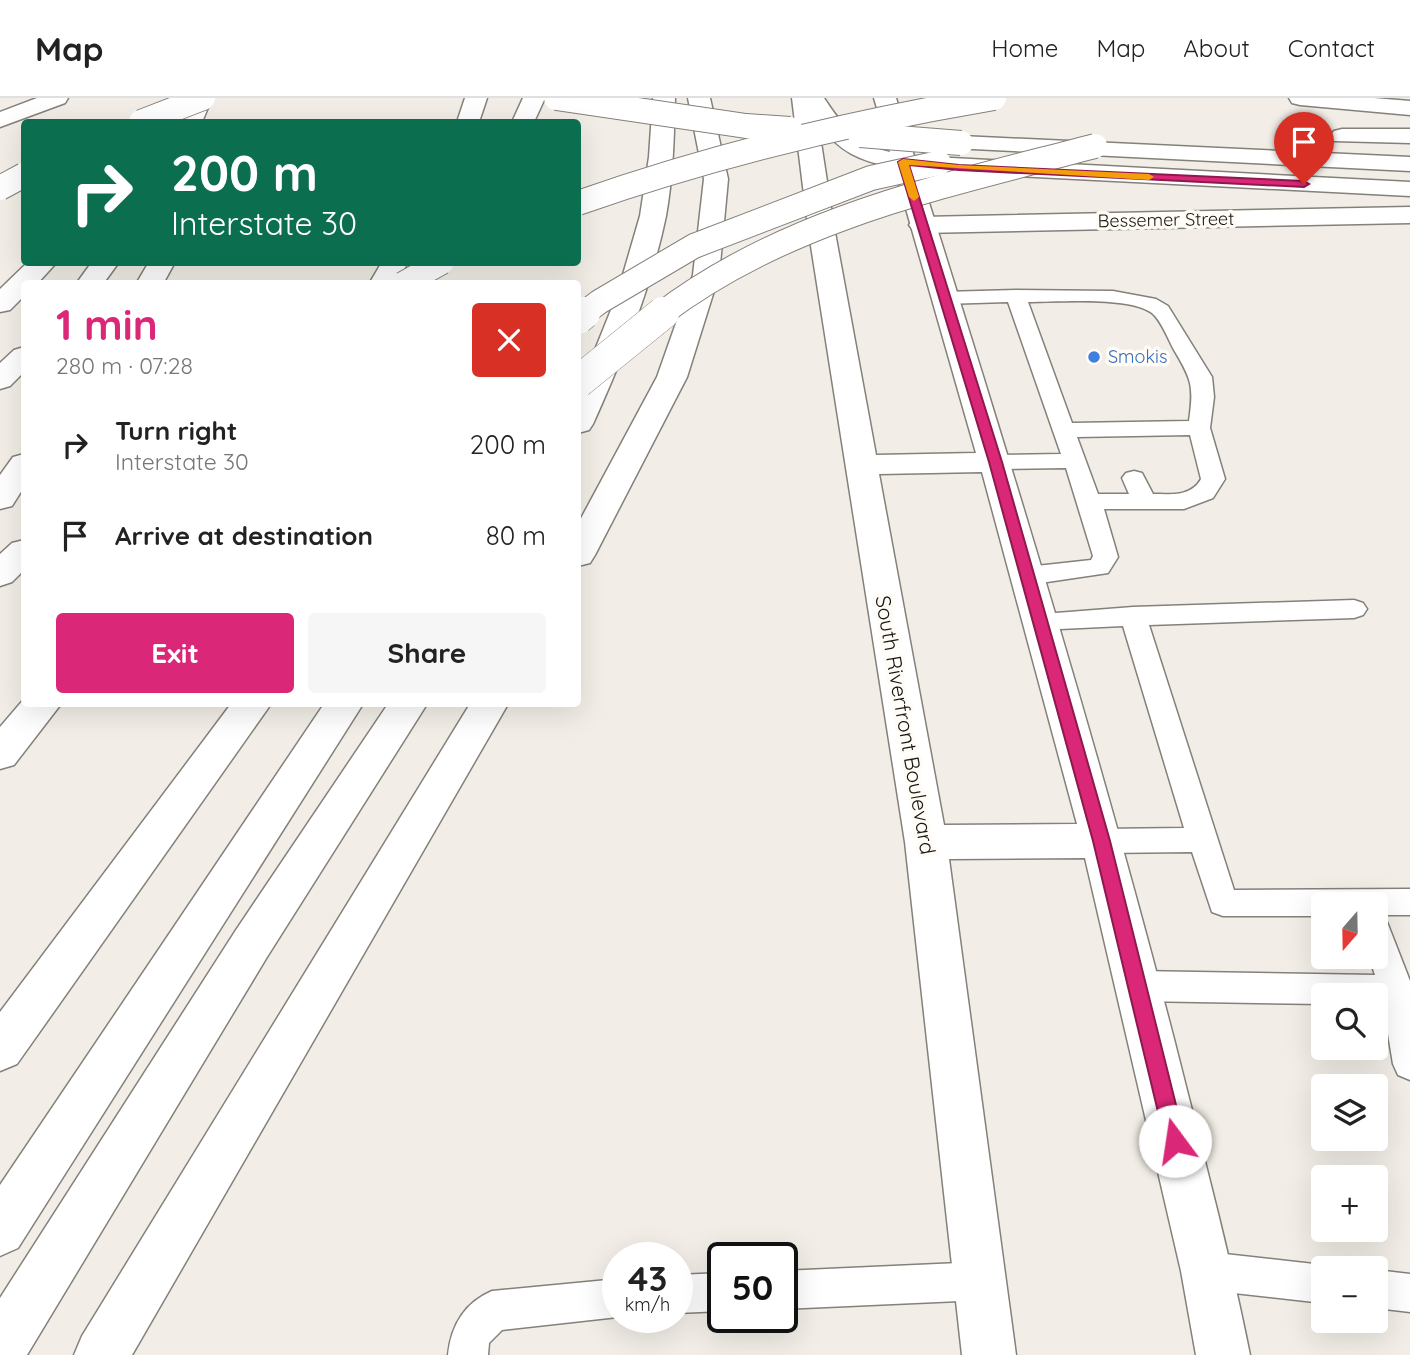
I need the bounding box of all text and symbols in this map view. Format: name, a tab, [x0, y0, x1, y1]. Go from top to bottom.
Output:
text: Map	[35, 28, 103, 69]
text: Home	[991, 33, 1058, 63]
text: Map	[1096, 33, 1145, 63]
text: About	[1183, 33, 1250, 63]
text: Contact	[1288, 33, 1375, 63]
pin	[1274, 112, 1334, 184]
icon: arrive	[1285, 123, 1323, 161]
text: 200 m	[171, 142, 318, 203]
icon: right	[56, 147, 147, 238]
text: Interstate 30	[171, 203, 357, 243]
street label: Bessemer Street	[1098, 207, 1234, 232]
text: 1 min	[56, 298, 158, 351]
button: close	[472, 303, 546, 377]
place label: Smokis	[1108, 345, 1167, 368]
marker: Smokis	[1086, 349, 1102, 365]
text: 280 m · 07:28	[56, 351, 193, 380]
text: Turn right	[115, 414, 237, 447]
icon: right	[56, 426, 94, 464]
text: 200 m	[470, 428, 546, 461]
text: Interstate 30	[115, 447, 249, 476]
icon: arrive	[56, 517, 94, 555]
text: Arrive at destination	[115, 519, 373, 552]
text: 80 m	[486, 519, 546, 552]
street label: South Riverfront Boulevard	[870, 593, 942, 856]
button: Exit	[56, 613, 294, 693]
button: Share	[308, 613, 546, 693]
north arrow	[1311, 892, 1388, 970]
map controls	[1311, 892, 1388, 1333]
button: search	[1311, 983, 1388, 1060]
button: layers	[1311, 1074, 1388, 1151]
position arrow	[1138, 1104, 1212, 1178]
button: +	[1311, 1165, 1388, 1242]
speed limit sign: 50	[707, 1242, 798, 1333]
text: 43	[628, 1256, 667, 1300]
button: −	[1311, 1256, 1388, 1333]
text: km/h	[625, 1293, 670, 1316]

